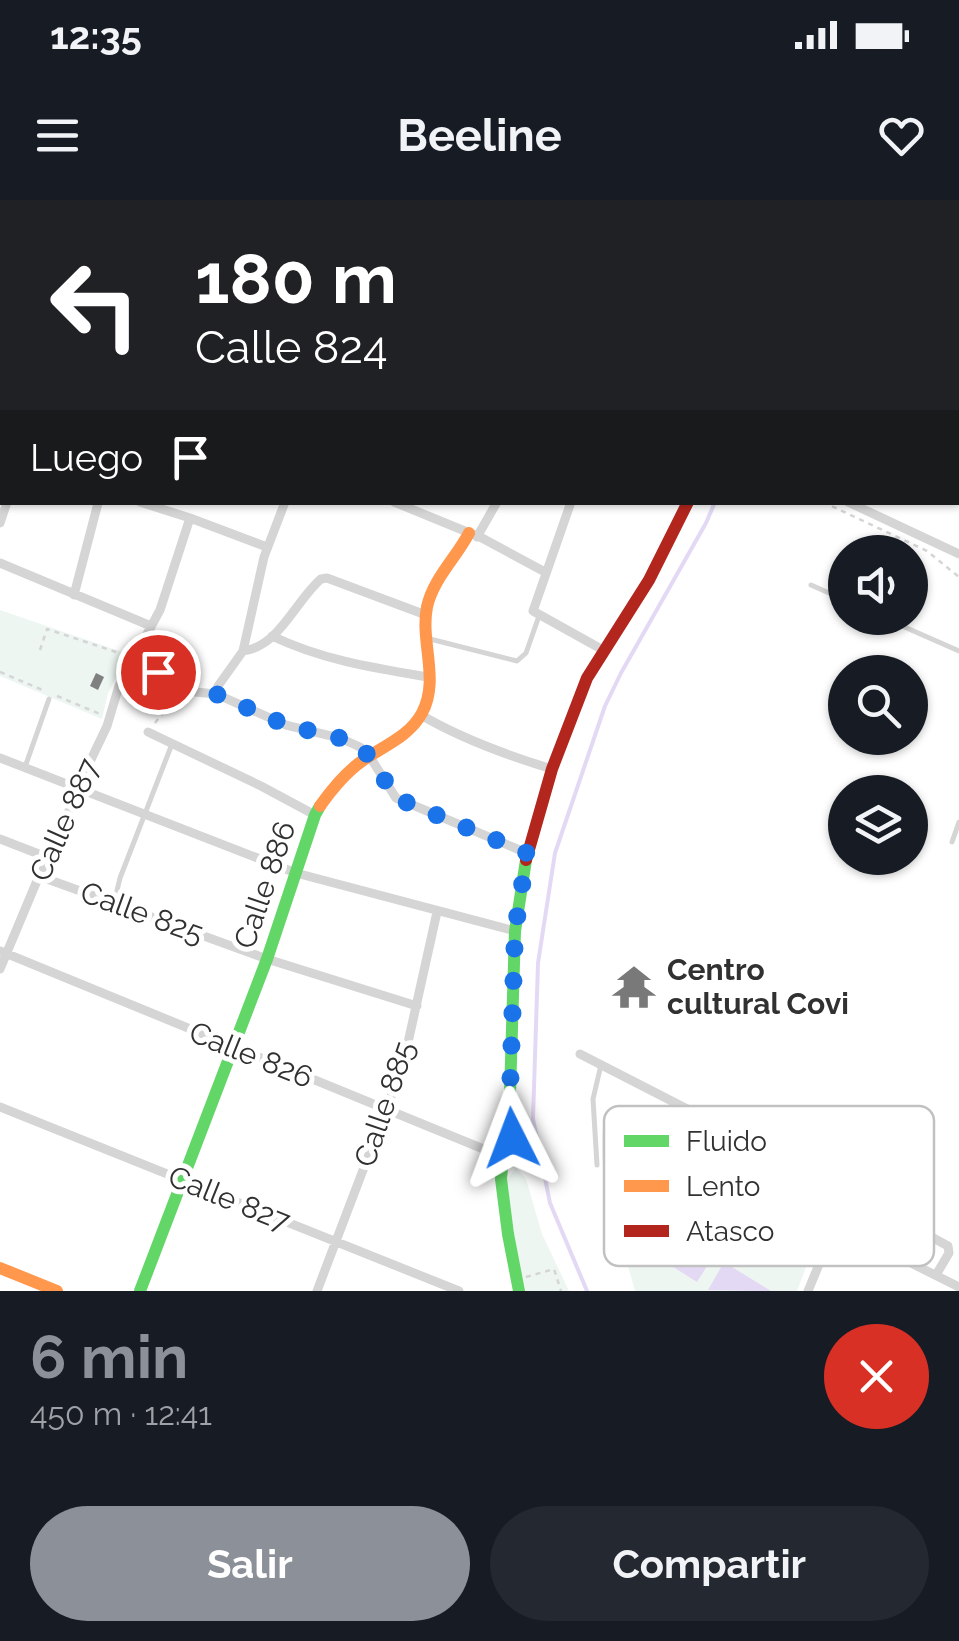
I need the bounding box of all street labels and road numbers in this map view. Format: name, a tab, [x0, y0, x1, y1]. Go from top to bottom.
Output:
street label: Calle 887	[22, 753, 107, 886]
street label: Calle 886	[226, 817, 303, 953]
street label: Calle 825	[76, 874, 208, 951]
street label: Calle 826	[184, 1014, 318, 1095]
street label: Calle 885	[347, 1036, 422, 1171]
street label: Calle 827	[163, 1158, 295, 1239]

